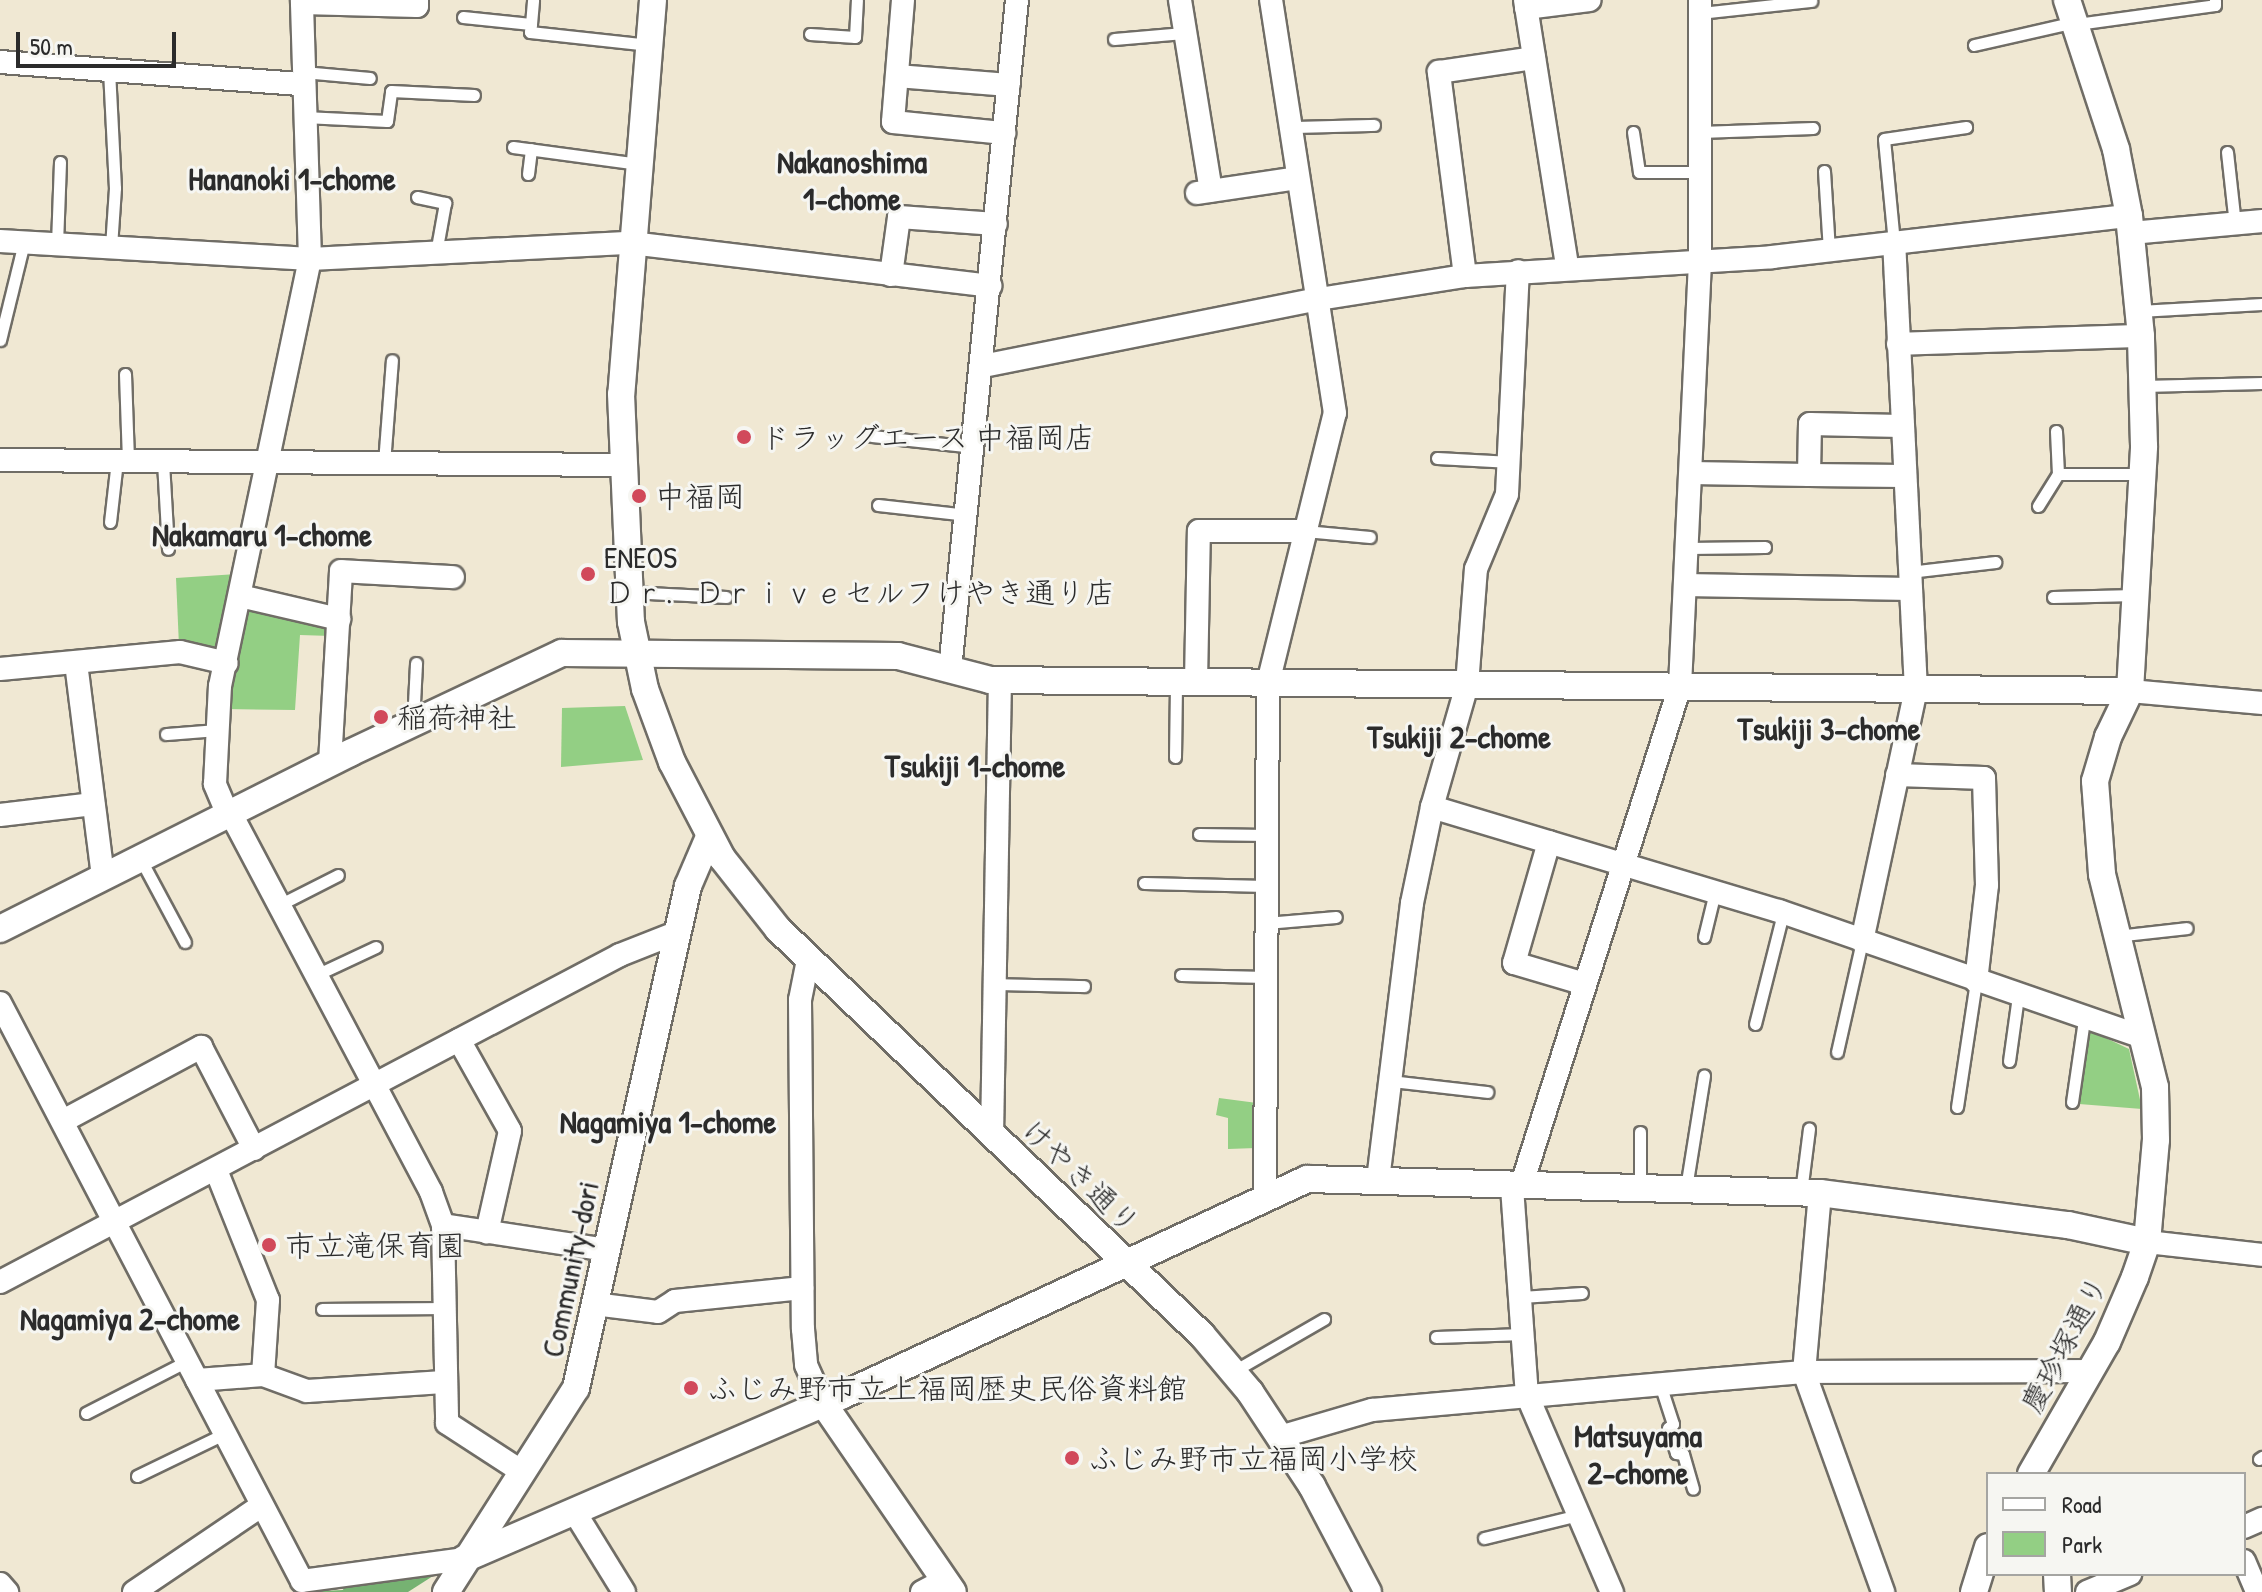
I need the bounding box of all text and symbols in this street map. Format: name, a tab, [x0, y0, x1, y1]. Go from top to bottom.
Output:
scale bar	[20, 16, 180, 66]
text: 50 m	[30, 30, 73, 62]
district label: Nakanoshima 1-chome	[777, 144, 927, 219]
district label: Hananoki 1-chome	[188, 160, 396, 198]
place label: ドラッグエース 中福岡店	[760, 419, 1097, 455]
marker: ドラッグエース 中福岡店	[735, 428, 753, 446]
place label: 中福岡	[655, 478, 745, 514]
marker: 中福岡	[630, 487, 648, 505]
district label: Nakamaru 1-chome	[152, 516, 372, 554]
place label: ENEOS Ｄｒ．Ｄｒｉｖｅセルフけやき通り店	[604, 539, 1114, 610]
marker: ENEOS Ｄｒ．Ｄｒｉｖｅセルフけやき通り店	[579, 565, 597, 583]
place label: 稲荷神社	[397, 699, 517, 735]
marker: 稲荷神社	[372, 708, 390, 726]
district label: Tsukiji 3-chome	[1737, 710, 1921, 748]
district label: Tsukiji 2-chome	[1367, 718, 1551, 756]
district label: Tsukiji 1-chome	[885, 747, 1065, 785]
district label: Nagamiya 1-chome	[560, 1103, 776, 1141]
street label: けやき通り	[1015, 1111, 1147, 1241]
street label: Community-dori	[534, 1178, 606, 1360]
place label: 市立滝保育園	[285, 1227, 465, 1263]
marker: 市立滝保育園	[260, 1236, 278, 1254]
street label: 慶珍塚通り	[2013, 1269, 2115, 1419]
district label: Nagamiya 2-chome	[20, 1300, 240, 1338]
place label: ふじみ野市立上福岡歴史民俗資料館	[707, 1370, 1187, 1406]
marker: ふじみ野市立上福岡歴史民俗資料館	[682, 1379, 700, 1397]
district label: Matsuyama 2-chome	[1574, 1418, 1702, 1493]
place label: ふじみ野市立福岡小学校	[1088, 1440, 1418, 1476]
marker: ふじみ野市立福岡小学校	[1063, 1449, 1081, 1467]
legend	[1986, 1472, 2246, 1576]
text: Road	[2062, 1488, 2101, 1520]
text: Park	[2062, 1528, 2102, 1560]

